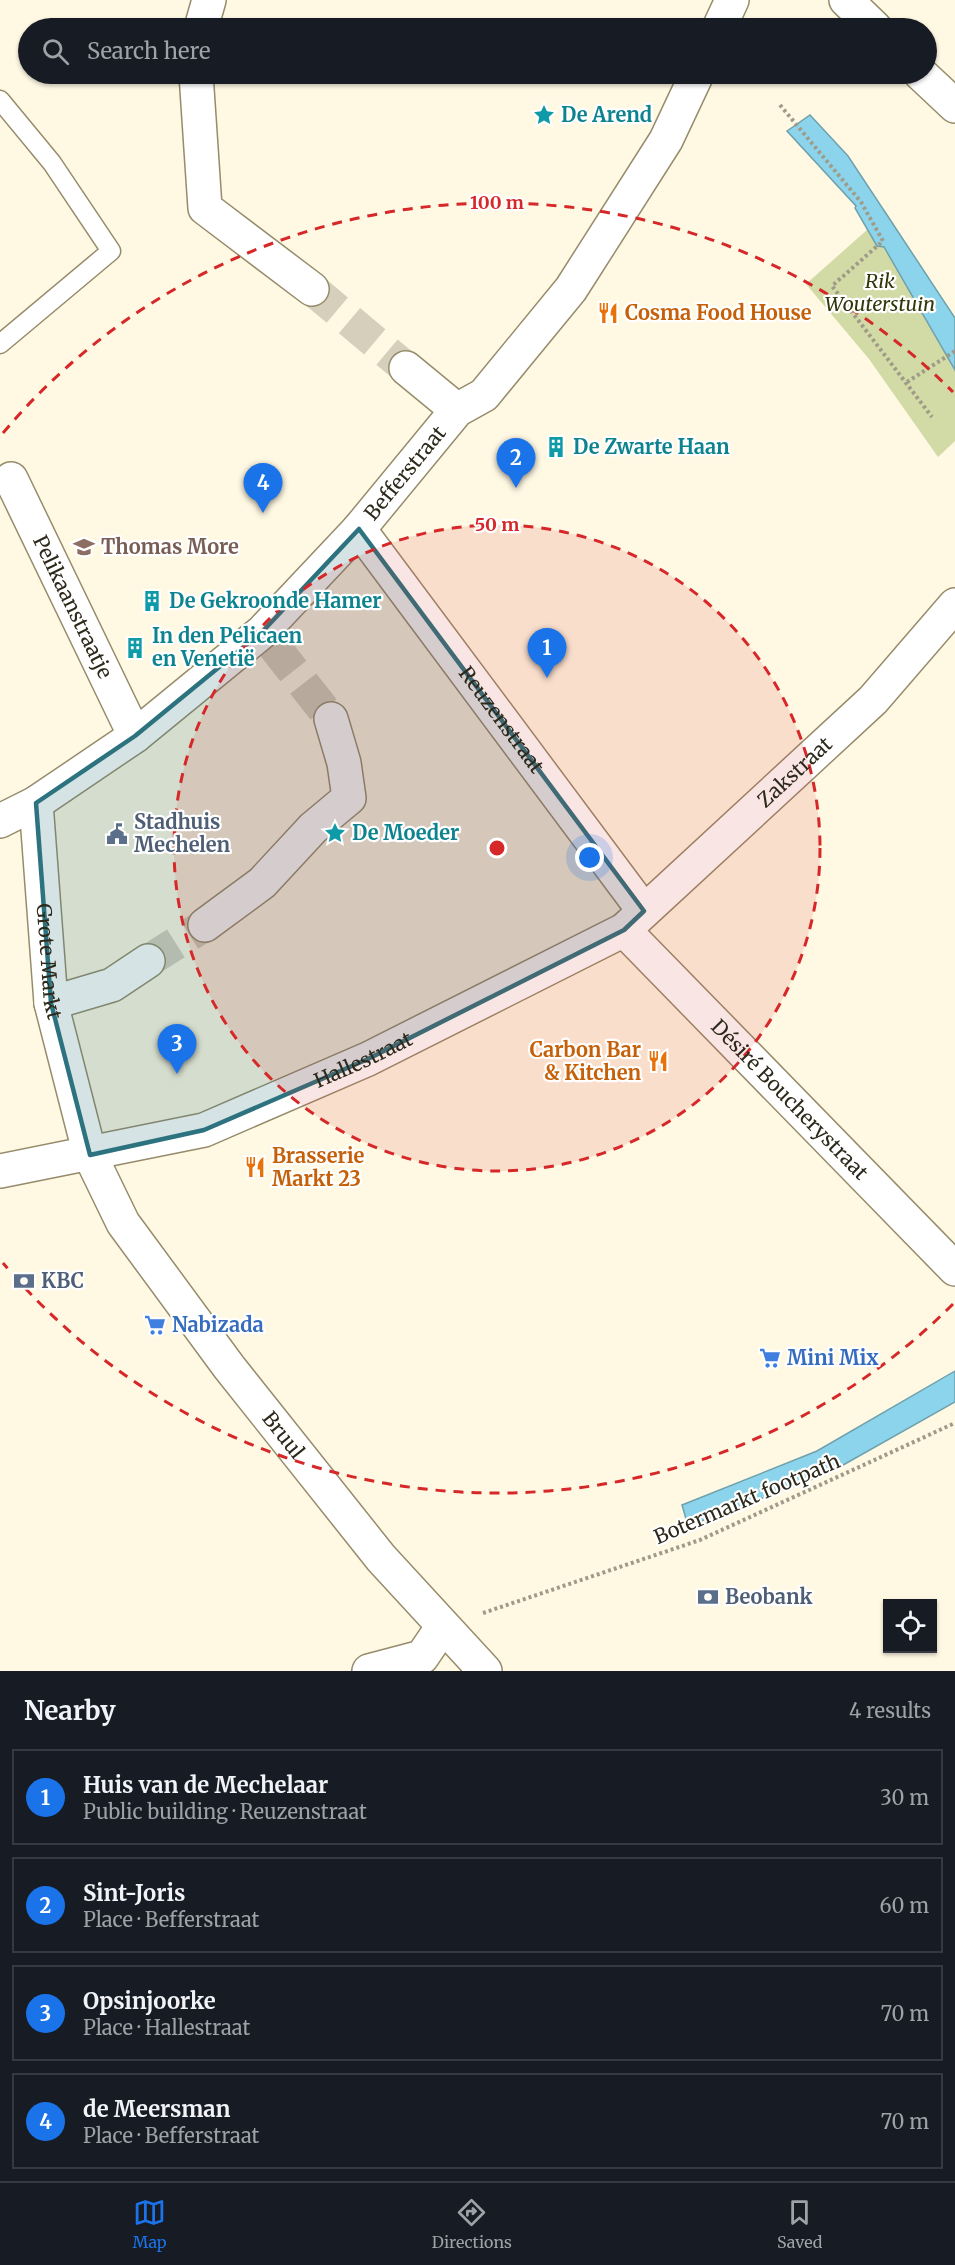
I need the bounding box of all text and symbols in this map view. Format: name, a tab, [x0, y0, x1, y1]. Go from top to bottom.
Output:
search box	[18, 18, 937, 84]
icon: search	[39, 35, 72, 68]
text: Search here	[87, 37, 210, 65]
place label: De Arend	[561, 102, 652, 127]
place icon: De Arend	[532, 103, 556, 127]
text: 100 m	[470, 191, 524, 214]
park label: Rik Wouterstuin	[825, 268, 935, 316]
place label: Cosma Food House	[625, 300, 812, 325]
restaurant icon: Cosma Food House	[596, 301, 620, 325]
street label: Befferstraat	[359, 420, 451, 525]
place label: De Zwarte Haan	[573, 434, 730, 459]
building icon: De Zwarte Haan	[544, 435, 568, 459]
pin: 2	[496, 438, 536, 488]
pin: 4	[244, 464, 282, 513]
text: 50 m	[475, 513, 519, 536]
street label: Pelikaanstraatje	[28, 531, 118, 682]
place label: Thomas More	[101, 534, 239, 559]
school or university icon: Thomas More	[72, 535, 96, 559]
place label: De Gekroonde Hamer	[169, 588, 381, 613]
building icon: De Gekroonde Hamer	[140, 589, 164, 613]
place label: In den Pelicaen en Venetië	[152, 623, 302, 671]
pin: 1	[528, 628, 566, 678]
building icon: In den Pelicaen en Venetië	[123, 636, 147, 660]
street label: Reuzenstraat	[454, 661, 550, 778]
street label: Zakstraat	[752, 731, 837, 812]
place label: Stadhuis Mechelen	[134, 809, 231, 857]
place label: De Moeder	[352, 820, 459, 845]
place icon: De Moeder	[323, 821, 347, 845]
public building icon: Stadhuis Mechelen	[105, 822, 129, 846]
centre of rings	[487, 838, 507, 858]
your location	[575, 843, 604, 872]
street label: Grote Markt	[32, 902, 68, 1022]
street label: Désiré Boucherystraat	[706, 1014, 874, 1185]
pin: 3	[158, 1024, 196, 1074]
street label: Hallestraat	[310, 1026, 416, 1093]
place label: Carbon Bar & Kitchen	[530, 1037, 641, 1085]
restaurant icon: Carbon Bar & Kitchen	[646, 1049, 670, 1073]
place label: Brasserie Markt 23	[272, 1143, 365, 1191]
restaurant icon: Brasserie Markt 23	[243, 1155, 267, 1179]
place label: KBC	[41, 1268, 84, 1293]
bank icon: KBC	[12, 1269, 36, 1293]
place label: Nabizada	[172, 1312, 264, 1337]
supermarket icon: Nabizada	[143, 1313, 167, 1337]
place label: Mini Mix	[787, 1345, 879, 1370]
supermarket icon: Mini Mix	[758, 1346, 782, 1370]
street label: Bruul	[257, 1406, 310, 1464]
street label: Botermarkt footpath	[650, 1448, 844, 1549]
place label: Beobank	[725, 1584, 813, 1609]
bank icon: Beobank	[696, 1585, 720, 1609]
map controls	[883, 1599, 937, 1653]
button: locate	[883, 1599, 937, 1653]
text: Nearby	[24, 1694, 116, 1727]
text: 4 results	[849, 1698, 931, 1723]
text: Huis van de Mechelaar	[83, 1771, 328, 1799]
text: 1	[41, 1785, 50, 1810]
text: 30 m	[880, 1785, 929, 1810]
text: Public building · Reuzenstraat	[83, 1799, 367, 1824]
text: Sint-Joris	[83, 1879, 185, 1907]
text: 2	[40, 1893, 51, 1918]
text: 60 m	[879, 1893, 929, 1918]
text: Place · Befferstraat	[83, 1907, 259, 1932]
text: Opsinjoorke	[83, 1987, 216, 2015]
text: 3	[40, 2001, 51, 2026]
text: 70 m	[881, 2001, 929, 2026]
text: Place · Hallestraat	[83, 2015, 250, 2040]
text: de Meersman	[83, 2095, 230, 2123]
text: 4	[39, 2109, 52, 2134]
text: 70 m	[881, 2109, 929, 2134]
text: Place · Befferstraat	[83, 2123, 259, 2148]
tab: Map	[133, 2196, 167, 2252]
tab: Directions	[432, 2196, 512, 2252]
tab: Saved	[777, 2196, 822, 2252]

